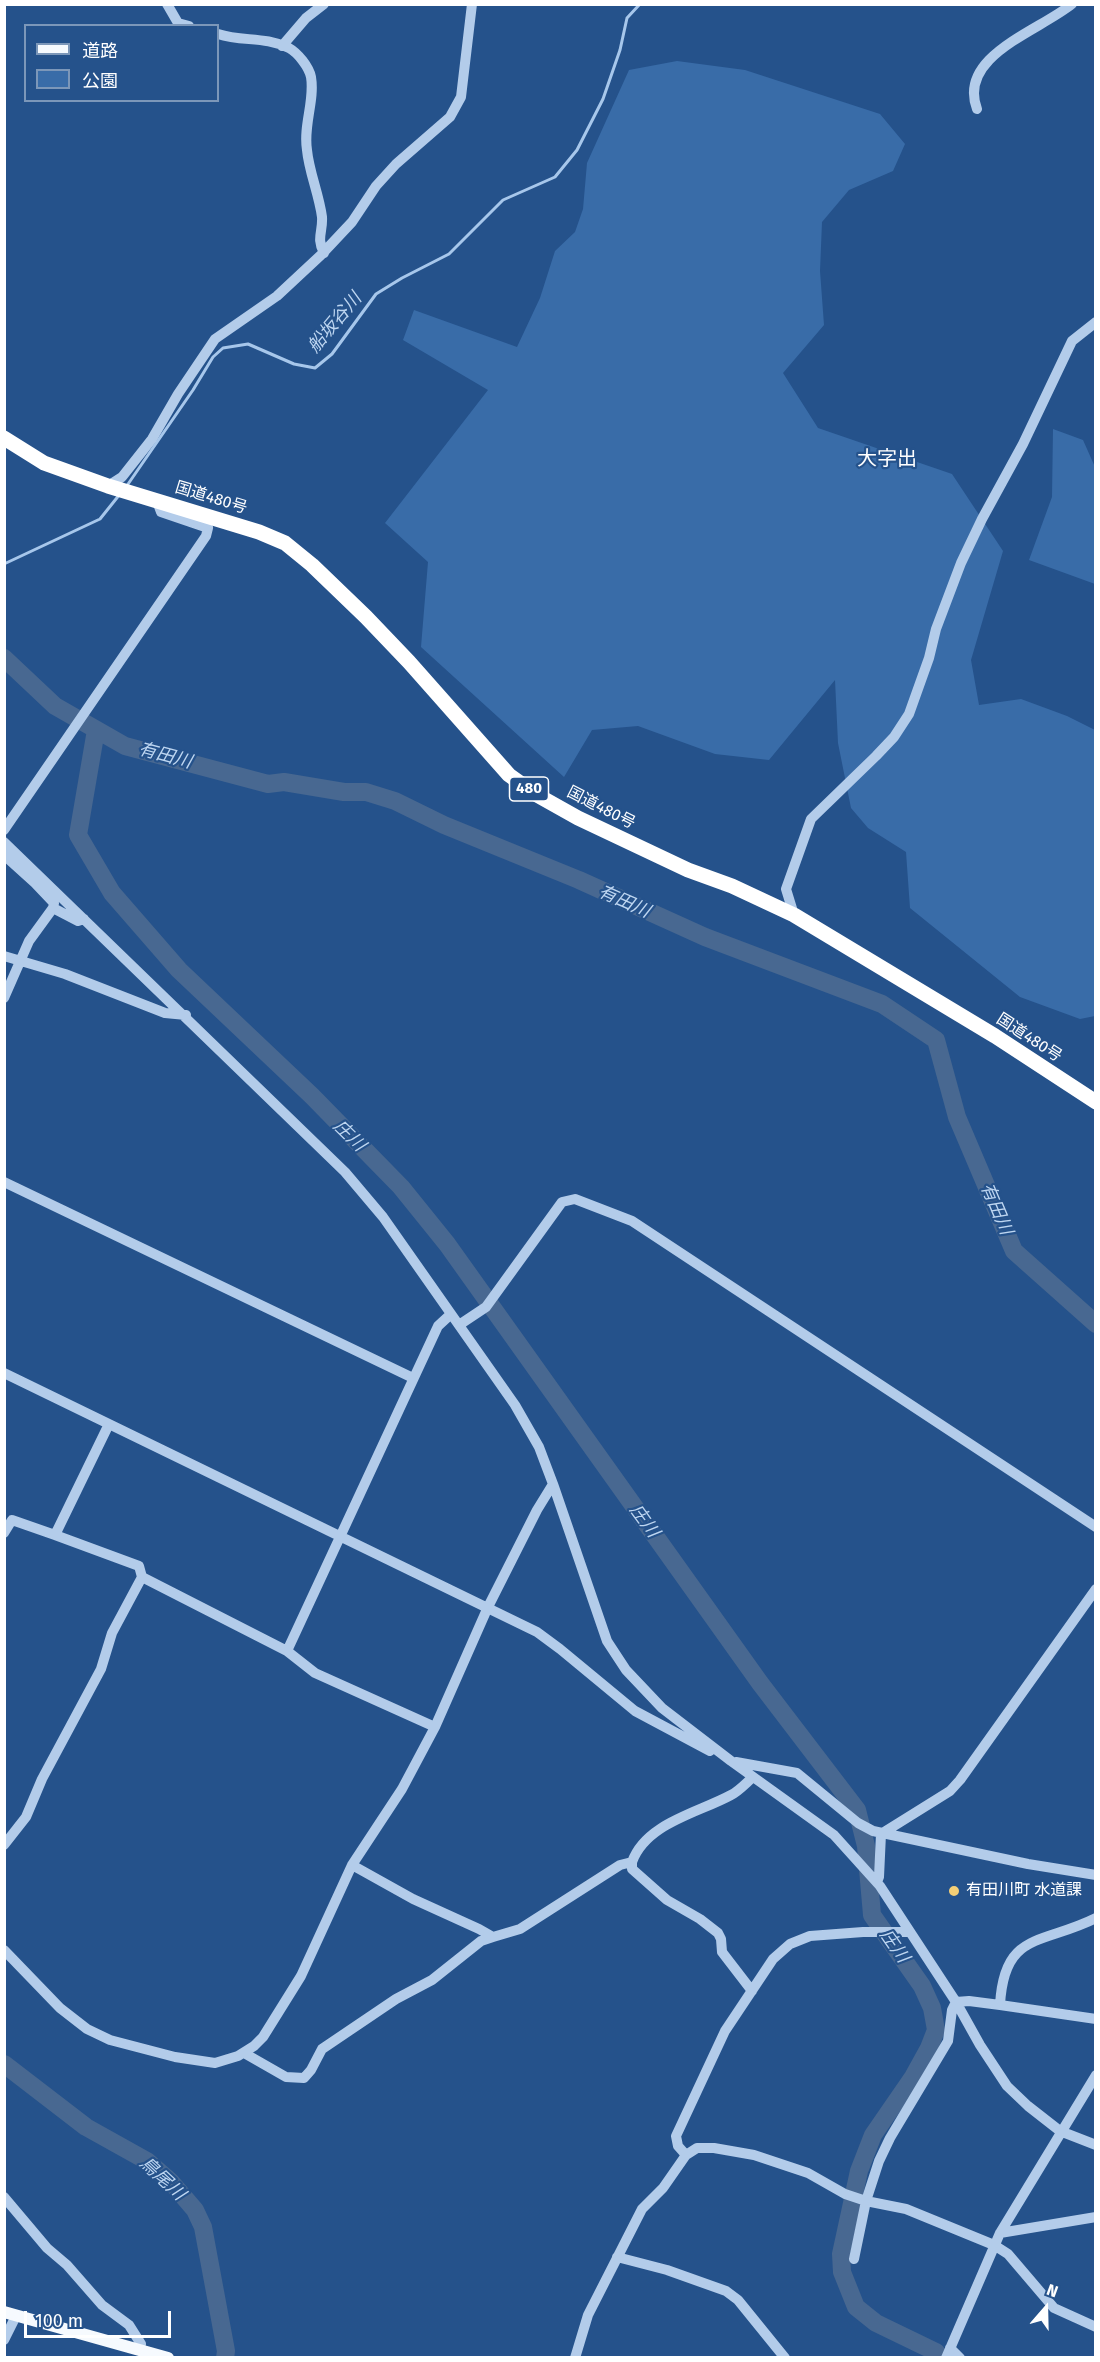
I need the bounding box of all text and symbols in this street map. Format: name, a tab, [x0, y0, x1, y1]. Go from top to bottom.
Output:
legend	[24, 24, 219, 102]
text: 道路	[82, 40, 118, 62]
text: 公園	[82, 70, 118, 92]
water label: 船坂谷川	[304, 288, 366, 358]
district label: 大字出	[857, 447, 917, 471]
street label: 国道480号	[173, 478, 249, 518]
water label: 有田川	[136, 739, 194, 773]
road number: 480	[510, 777, 548, 801]
street label: 国道480号	[564, 783, 638, 833]
water label: 有田川	[595, 881, 653, 923]
street label: 国道480号	[993, 1010, 1065, 1066]
water label: 庄川	[329, 1116, 369, 1156]
water label: 有田川	[976, 1180, 1016, 1238]
water label: 庄川	[625, 1500, 663, 1542]
place label: 有田川町 水道課	[966, 1881, 1082, 1901]
marker: 有田川町 水道課	[947, 1884, 961, 1898]
water label: 庄川	[875, 1925, 913, 1967]
water label: 鳥尾川	[135, 2153, 189, 2205]
north arrow	[1016, 2278, 1076, 2338]
text: N	[1044, 2280, 1061, 2301]
scale bar	[27, 2299, 174, 2337]
text: 100 m	[35, 2310, 83, 2332]

